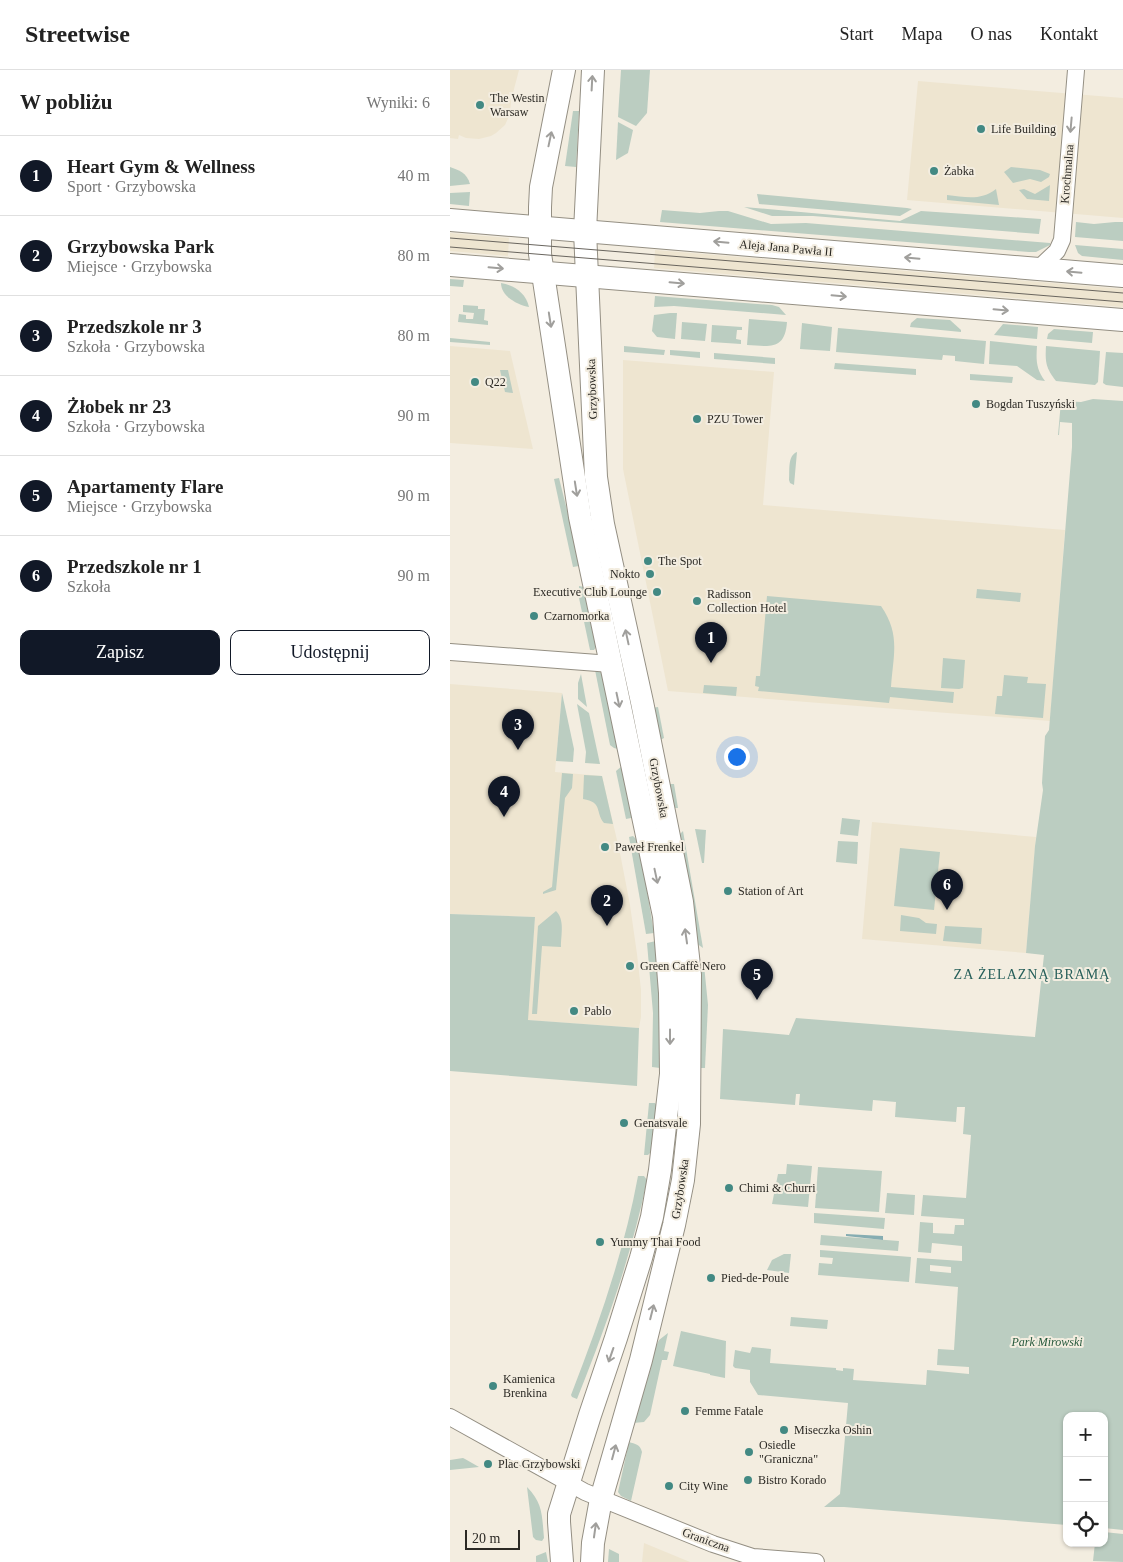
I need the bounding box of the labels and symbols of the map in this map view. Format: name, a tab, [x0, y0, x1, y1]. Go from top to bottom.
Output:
one-way arrow	[588, 76, 597, 92]
place label: The Westin Warsaw	[490, 91, 544, 119]
marker: The Westin Warsaw	[474, 99, 486, 111]
one-way arrow	[1067, 117, 1076, 133]
place label: Life Building	[991, 122, 1056, 136]
marker: Life Building	[975, 123, 987, 135]
one-way arrow	[546, 131, 555, 147]
street label: Krochmalna	[1057, 143, 1077, 204]
place label: Żabka	[944, 164, 975, 178]
marker: Żabka	[928, 165, 940, 177]
street label: Aleja Jana Pawła II	[739, 237, 833, 259]
one-way arrow	[714, 238, 730, 247]
one-way arrow	[905, 254, 921, 263]
one-way arrow	[488, 264, 504, 273]
one-way arrow	[1067, 267, 1083, 276]
one-way arrow	[669, 278, 685, 288]
one-way arrow	[830, 292, 846, 301]
one-way arrow	[992, 305, 1008, 315]
one-way arrow	[545, 312, 555, 328]
street label: Grzybowska	[584, 358, 600, 420]
place label: Q22	[485, 375, 506, 389]
marker: Q22	[469, 376, 481, 388]
place label: Bogdan Tuszyński	[986, 397, 1076, 411]
marker: Bogdan Tuszyński	[970, 398, 982, 410]
place label: PZU Tower	[707, 412, 763, 426]
marker: PZU Tower	[691, 413, 703, 425]
one-way arrow	[572, 481, 582, 497]
place label: The Spot	[658, 554, 702, 568]
marker: The Spot	[642, 555, 654, 567]
place label: Nokto	[610, 567, 640, 581]
marker: Nokto	[644, 568, 656, 580]
place label: Executive Club Lounge	[533, 585, 647, 599]
marker: Executive Club Lounge	[651, 586, 663, 598]
place label: Radisson Collection Hotel	[707, 587, 787, 615]
marker: Radisson Collection Hotel	[691, 595, 703, 607]
place label: Czarnomorka	[544, 609, 610, 623]
marker: Czarnomorka	[528, 610, 540, 622]
pin: 1	[695, 622, 727, 663]
one-way arrow	[622, 629, 631, 645]
one-way arrow	[614, 691, 623, 707]
pin: 3	[502, 709, 534, 750]
your location	[724, 744, 750, 770]
street label: Grzybowska	[646, 757, 672, 820]
pin: 4	[488, 776, 520, 817]
place label: Paweł Frenkel	[615, 840, 685, 854]
marker: Paweł Frenkel	[599, 841, 611, 853]
one-way arrow	[652, 867, 661, 883]
pin: 6	[931, 869, 963, 910]
place label: Station of Art	[738, 884, 804, 898]
pin: 2	[591, 885, 623, 926]
marker: Station of Art	[722, 885, 734, 897]
one-way arrow	[681, 928, 691, 944]
place label: Green Caffè Nero	[640, 959, 726, 973]
pin: 5	[741, 959, 773, 1000]
marker: Green Caffè Nero	[624, 960, 636, 972]
district label: ZA ŻELAZNĄ BRAMĄ	[954, 967, 1110, 982]
place label: Pablo	[584, 1004, 611, 1018]
marker: Pablo	[568, 1005, 580, 1017]
one-way arrow	[665, 1028, 675, 1045]
place label: Genatsvale	[634, 1116, 687, 1130]
marker: Genatsvale	[618, 1117, 630, 1129]
street label: Grzybowska	[668, 1157, 692, 1220]
place label: Chimi & Churri	[739, 1181, 816, 1195]
marker: Chimi & Churri	[723, 1182, 735, 1194]
place label: Yummy Thai Food	[610, 1235, 700, 1249]
marker: Yummy Thai Food	[594, 1236, 606, 1248]
place label: Pied-de-Poule	[721, 1271, 789, 1285]
marker: Pied-de-Poule	[705, 1272, 717, 1284]
one-way arrow	[648, 1305, 658, 1321]
park label: Park Mirowski	[1010, 1335, 1083, 1349]
one-way arrow	[606, 1347, 615, 1362]
place label: Kamienica Brenkina	[503, 1372, 556, 1400]
marker: Kamienica Brenkina	[487, 1380, 499, 1392]
place label: Femme Fatale	[695, 1404, 763, 1418]
marker: Femme Fatale	[679, 1405, 691, 1417]
place label: Miseczka Oshin	[794, 1423, 872, 1437]
marker: Miseczka Oshin	[778, 1424, 790, 1436]
place label: Osiedle "Graniczna"	[759, 1438, 818, 1466]
one-way arrow	[609, 1444, 619, 1460]
marker: Osiedle "Graniczna"	[743, 1446, 755, 1458]
place label: Plac Grzybowski	[498, 1457, 581, 1471]
marker: Plac Grzybowski	[482, 1458, 494, 1470]
place label: Bistro Korado	[758, 1473, 826, 1487]
marker: Bistro Korado	[742, 1474, 754, 1486]
place label: City Wine	[679, 1479, 728, 1493]
marker: City Wine	[663, 1480, 675, 1492]
one-way arrow	[590, 1523, 600, 1539]
street label: Graniczna	[680, 1525, 732, 1555]
scale bar	[465, 1527, 520, 1550]

